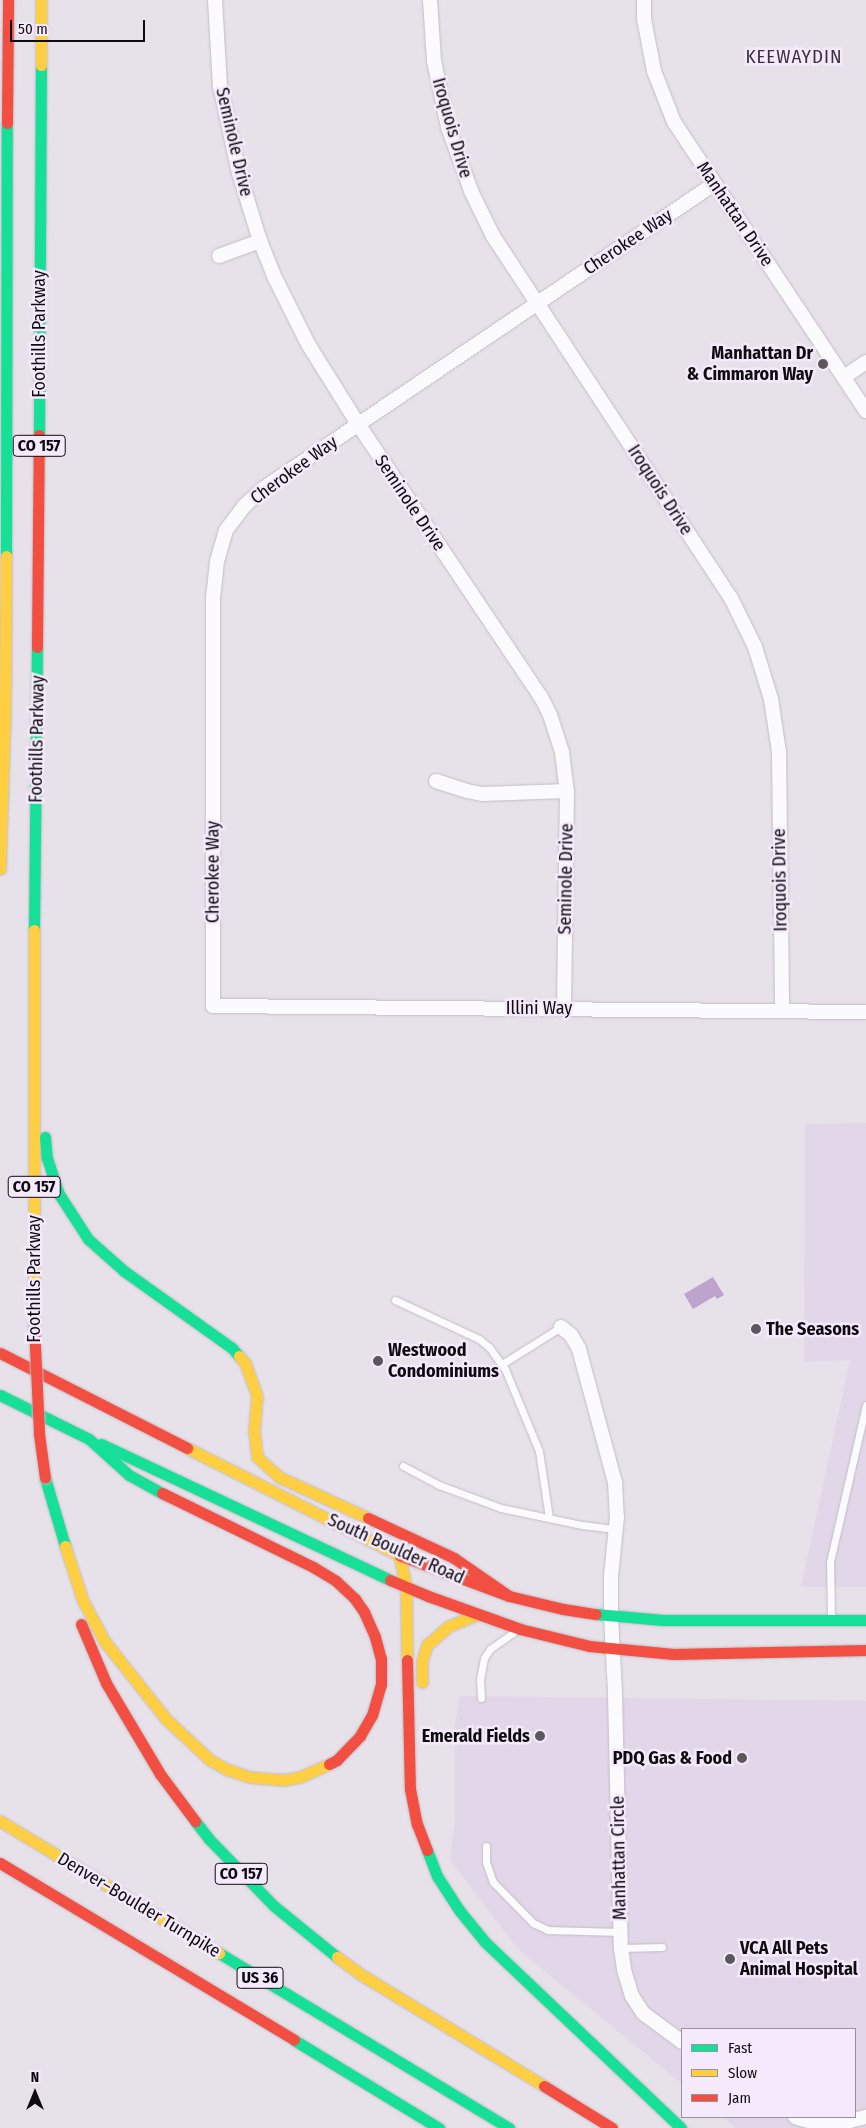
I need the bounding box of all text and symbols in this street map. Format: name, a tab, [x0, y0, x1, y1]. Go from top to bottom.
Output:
scale bar	[12, 10, 148, 42]
text: 50 m	[18, 20, 48, 38]
district label: KEEWAYDIN	[744, 46, 844, 68]
street label: Iroquois Drive	[427, 75, 477, 181]
street label: Seminole Drive	[211, 85, 257, 199]
street label: Manhattan Drive	[692, 158, 778, 270]
street label: Cherokee Way	[580, 204, 676, 280]
street label: Foothills Parkway	[28, 270, 50, 398]
place label: Manhattan Dr & Cimmaron Way	[687, 343, 813, 386]
marker: Manhattan Dr & Cimmaron Way	[817, 358, 829, 370]
street label: Cherokee Way	[246, 431, 342, 509]
road number: CO 157	[12, 432, 66, 460]
street label: Iroquois Drive	[623, 441, 697, 539]
street label: Seminole Drive	[370, 451, 450, 555]
street label: Foothills Parkway	[25, 675, 49, 803]
street label: Cherokee Way	[202, 821, 224, 923]
street label: Seminole Drive	[554, 823, 578, 935]
street label: Iroquois Drive	[768, 828, 792, 932]
street label: Illini Way	[506, 997, 572, 1019]
road number: CO 157	[6, 1174, 62, 1200]
street label: Foothills Parkway	[23, 1215, 45, 1343]
place label: The Seasons	[766, 1318, 859, 1340]
marker: The Seasons	[750, 1323, 762, 1335]
place label: Westwood Condominiums	[388, 1340, 499, 1382]
marker: Westwood Condominiums	[372, 1355, 384, 1367]
street label: South Boulder Road	[324, 1509, 468, 1589]
place label: Emerald Fields	[422, 1725, 530, 1747]
marker: Emerald Fields	[534, 1730, 546, 1742]
place label: PDQ Gas & Food	[613, 1747, 732, 1769]
marker: PDQ Gas & Food	[736, 1752, 748, 1764]
street label: Manhattan Circle	[607, 1796, 631, 1920]
street label: Denver–Boulder Turnpike	[54, 1848, 224, 1962]
road number: CO 157	[214, 1860, 268, 1888]
place label: VCA All Pets Animal Hospital	[740, 1938, 858, 1980]
marker: VCA All Pets Animal Hospital	[724, 1953, 736, 1965]
road number: US 36	[236, 1965, 284, 1992]
legend	[681, 2028, 856, 2118]
text: Fast	[728, 2039, 752, 2057]
text: Slow	[728, 2064, 757, 2082]
north arrow	[10, 2068, 60, 2118]
text: N	[31, 2069, 39, 2086]
text: Jam	[728, 2089, 751, 2107]

